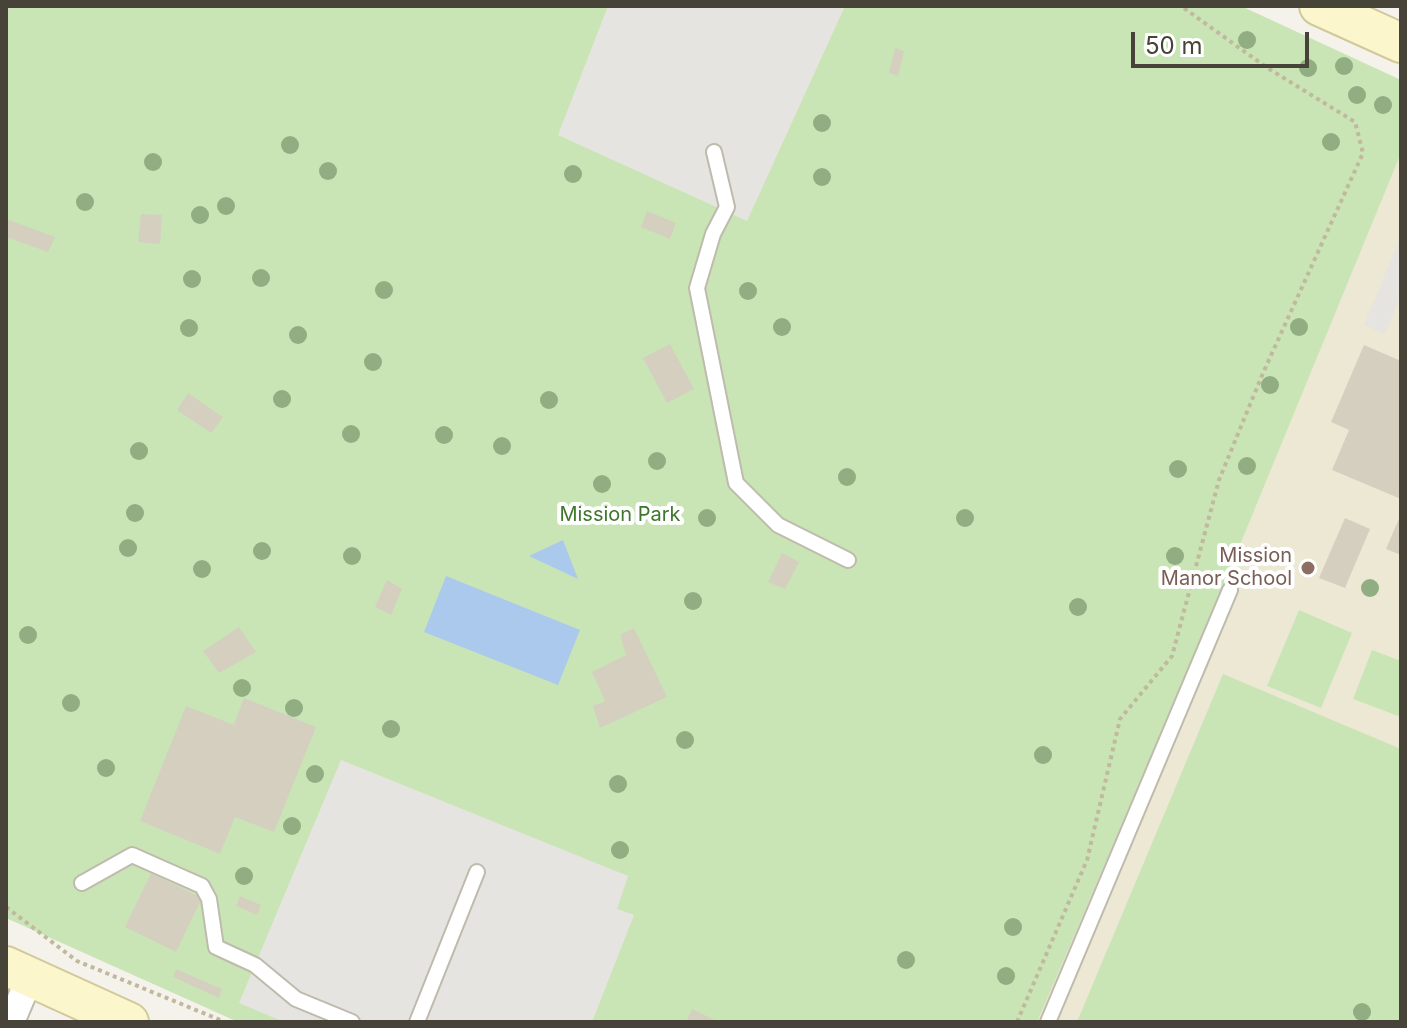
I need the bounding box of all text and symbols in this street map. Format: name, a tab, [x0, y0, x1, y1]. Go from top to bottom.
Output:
scale bar	[1135, 16, 1313, 66]
text: 50 m	[1145, 31, 1203, 60]
park label: Mission Park	[559, 503, 681, 527]
place label: Mission Manor School	[1161, 544, 1292, 591]
marker: Mission Manor School	[1299, 559, 1317, 577]

